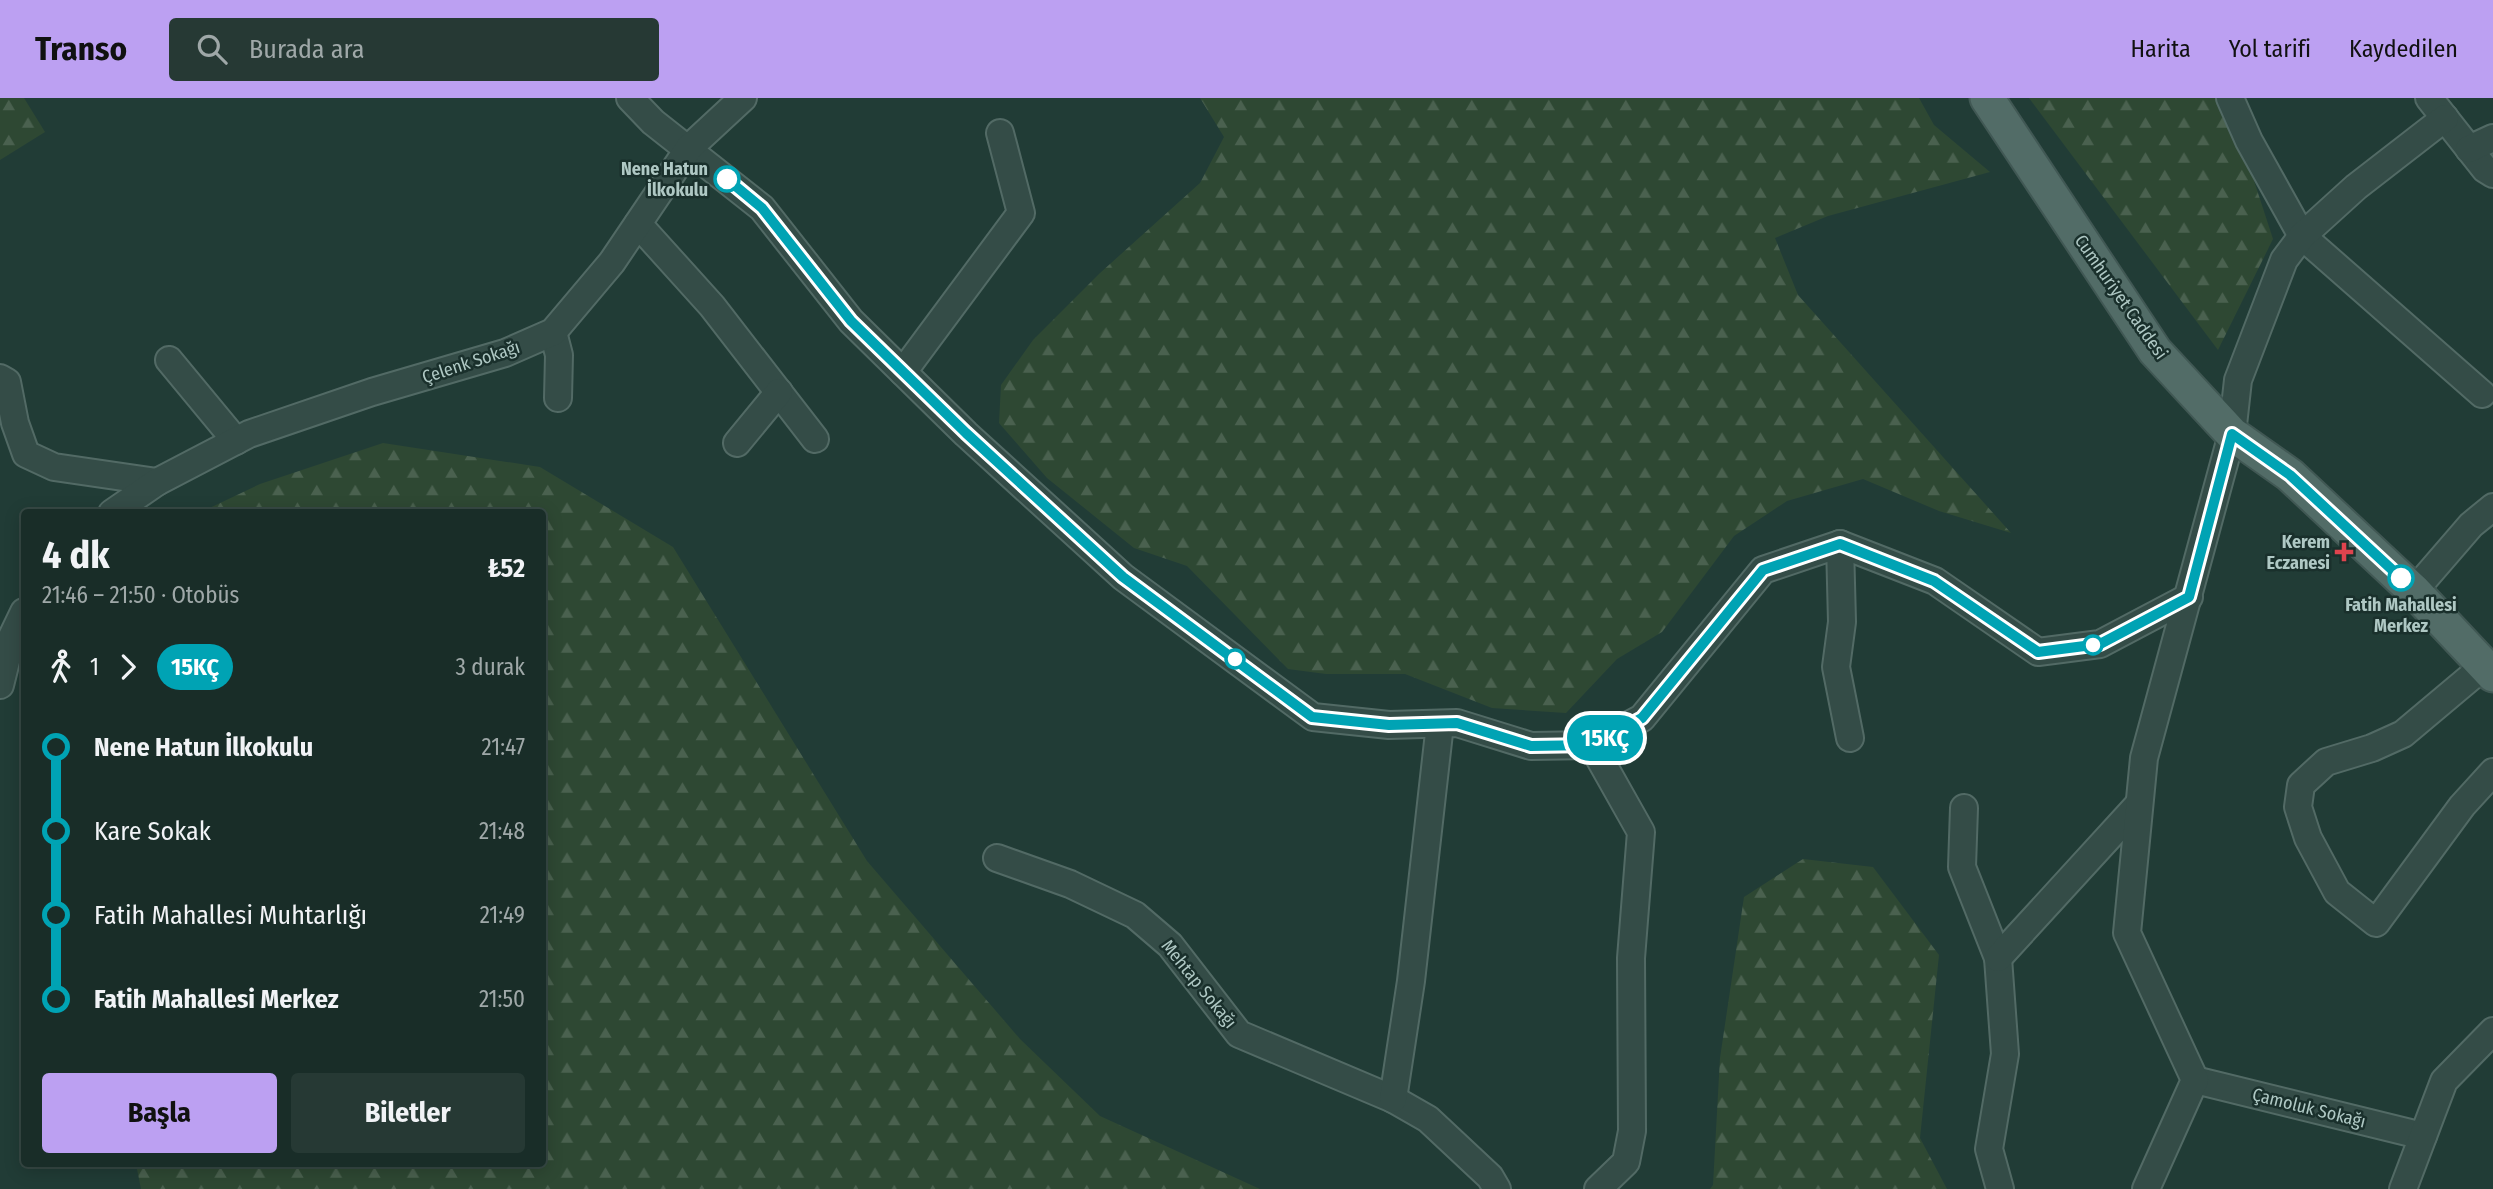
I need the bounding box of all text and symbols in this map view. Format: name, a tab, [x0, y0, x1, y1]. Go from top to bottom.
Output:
search box	[169, 18, 659, 81]
text: Transo	[35, 29, 127, 69]
icon: search	[193, 30, 231, 68]
text: Burada ara	[249, 34, 364, 65]
text: Harita	[2131, 35, 2191, 63]
text: Yol tarifi	[2229, 35, 2311, 63]
text: Kaydedilen	[2349, 35, 2458, 63]
place label: Nene Hatun İlkokulu	[621, 158, 708, 201]
marker: Nene Hatun İlkokulu	[714, 166, 740, 192]
street label: Cumhuriyet Caddesi	[2070, 230, 2172, 364]
street label: Çelenk Sokağı	[419, 336, 523, 388]
place label: Kerem Eczanesi	[2267, 531, 2330, 574]
text: 4 dk	[42, 532, 110, 578]
marker: Kerem Eczanesi	[2336, 544, 2352, 560]
text: ₺52	[487, 553, 525, 584]
marker: Fatih Mahallesi Merkez	[2388, 565, 2414, 591]
text: 21:46 – 21:50 · Otobüs	[42, 581, 239, 609]
place label: Fatih Mahallesi Merkez	[2345, 594, 2457, 637]
unlabelled marker	[2083, 635, 2103, 655]
icon: walk	[42, 648, 80, 686]
icon: forward	[109, 648, 147, 686]
unlabelled marker	[1225, 649, 1245, 669]
text: 1	[90, 653, 99, 681]
text: 15KÇ	[171, 653, 219, 681]
text: 3 durak	[456, 653, 525, 681]
line badge: 15KÇ	[1556, 715, 1654, 761]
text: 15KÇ	[1581, 724, 1629, 752]
text: Nene Hatun İlkokulu	[94, 732, 313, 763]
text: 21:47	[482, 733, 525, 761]
text: Kare Sokak	[94, 816, 211, 847]
text: 21:48	[479, 817, 525, 845]
text: Fatih Mahallesi Muhtarlığı	[94, 900, 367, 931]
text: 21:49	[480, 901, 525, 929]
street label: Mehtap Sokağı	[1157, 935, 1241, 1033]
text: Fatih Mahallesi Merkez	[94, 984, 339, 1015]
text: 21:50	[479, 985, 525, 1013]
button: Başla	[42, 1073, 277, 1153]
button: Biletler	[291, 1073, 525, 1153]
street label: Çamoluk Sokağı	[2250, 1083, 2368, 1133]

